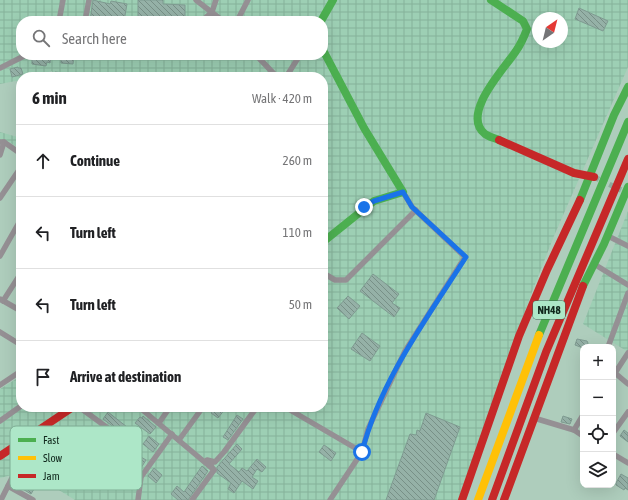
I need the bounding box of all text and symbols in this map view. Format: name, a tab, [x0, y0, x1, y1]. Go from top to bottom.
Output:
north arrow	[532, 12, 568, 48]
search box	[16, 16, 328, 60]
icon: search	[30, 27, 52, 49]
text: Search here	[62, 30, 127, 47]
text: 6 min	[32, 88, 67, 108]
text: Walk · 420 m	[252, 91, 312, 106]
icon: ahead	[32, 150, 54, 172]
text: Continue	[70, 152, 120, 169]
text: 260 m	[283, 153, 312, 168]
route end	[355, 198, 373, 216]
icon: left	[32, 222, 54, 244]
text: Turn left	[70, 224, 116, 241]
text: 110 m	[283, 225, 312, 240]
icon: left	[32, 294, 54, 316]
text: Turn left	[70, 296, 116, 313]
text: 50 m	[289, 297, 312, 312]
road number: NH48	[533, 301, 565, 319]
map controls	[580, 344, 616, 488]
button: +	[580, 344, 616, 380]
icon: arrive	[32, 366, 54, 388]
text: Arrive at destination	[70, 368, 181, 385]
button: −	[580, 380, 616, 416]
button: locate	[580, 416, 616, 452]
legend	[10, 426, 142, 490]
text: Fast	[43, 434, 59, 446]
route start	[353, 443, 371, 461]
text: Slow	[43, 452, 62, 464]
button: layers	[580, 452, 616, 488]
text: Jam	[43, 470, 60, 482]

